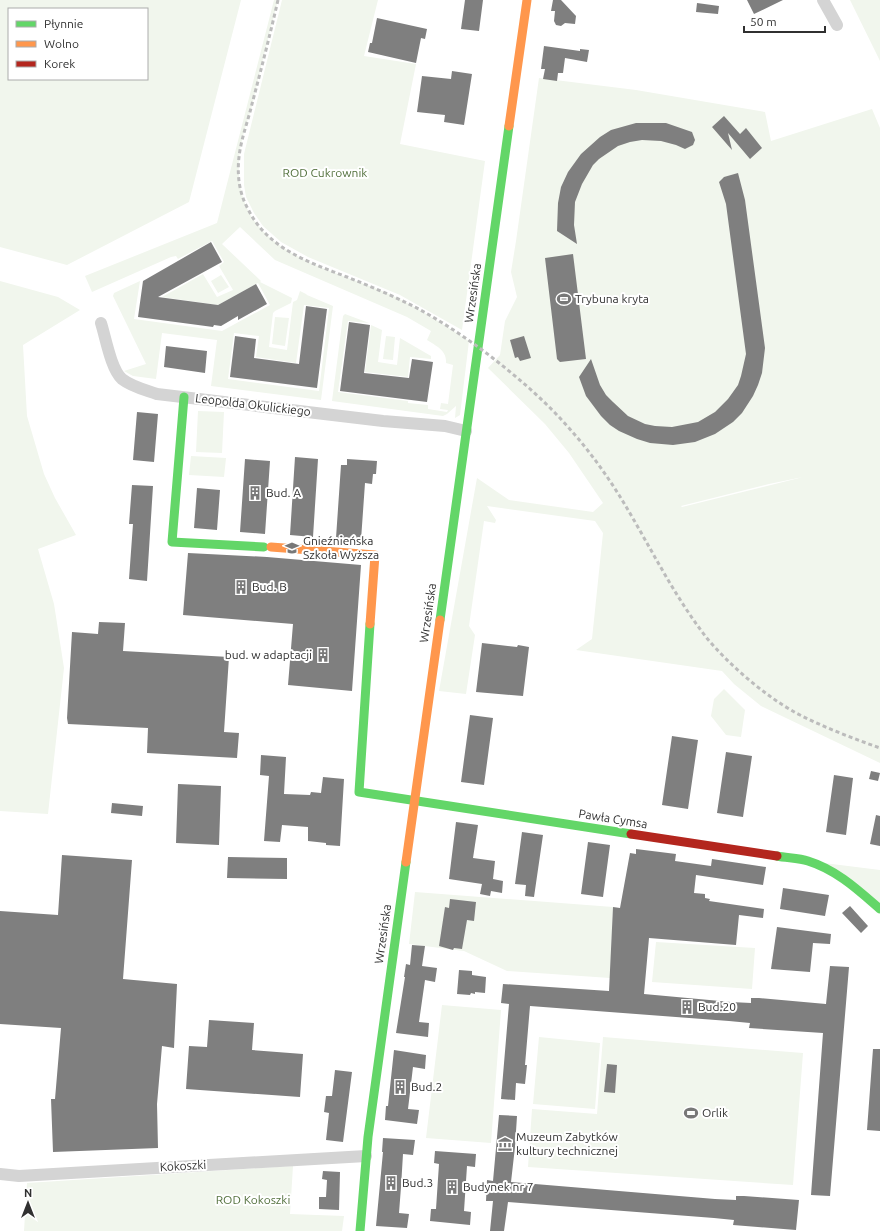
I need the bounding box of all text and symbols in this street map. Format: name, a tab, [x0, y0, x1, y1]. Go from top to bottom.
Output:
legend	[8, 8, 148, 80]
scale bar	[744, 8, 825, 34]
text: 50 m	[750, 15, 777, 28]
text: Płynnie	[44, 17, 83, 30]
text: Wolno	[44, 37, 79, 50]
text: Korek	[44, 57, 75, 70]
park label: ROD Cukrownik	[283, 166, 367, 179]
street label: Wrzesińska	[462, 262, 483, 324]
sports icon: Trybuna kryta	[556, 291, 572, 307]
place label: Trybuna kryta	[575, 292, 649, 305]
street label: Leopolda Okulickiego	[195, 391, 312, 418]
building icon: Bud. A	[247, 485, 263, 501]
place label: Bud. A	[266, 486, 301, 499]
place label: Gnieźnieńska Szkoła Wyższa	[303, 534, 379, 561]
school or university icon: Gnieźnieńska Szkoła Wyższa	[284, 540, 300, 556]
building icon: Bud. B	[233, 579, 249, 595]
place label: Bud. B	[252, 580, 287, 593]
street label: Wrzesińska	[417, 582, 438, 644]
building icon: bud. w adaptacji	[315, 647, 331, 663]
place label: bud. w adaptacji	[225, 648, 312, 661]
street label: Pawła Cymsa	[578, 807, 648, 830]
street label: Wrzesińska	[372, 903, 393, 965]
building icon: Bud.20	[679, 999, 695, 1015]
place label: Bud.20	[698, 1000, 736, 1013]
building icon: Bud.2	[392, 1079, 408, 1095]
place label: Bud.2	[411, 1080, 442, 1093]
sports icon: Orlik	[683, 1105, 699, 1121]
place label: Orlik	[702, 1106, 728, 1119]
place label: Muzeum Zabytków kultury technicznej	[516, 1130, 619, 1157]
museum icon: Muzeum Zabytków kultury technicznej	[497, 1136, 513, 1152]
street label: Kokoszki	[159, 1158, 207, 1173]
building icon: Bud.3	[383, 1175, 399, 1191]
place label: Bud.3	[402, 1176, 433, 1189]
building icon: Budynek nr 7	[444, 1179, 460, 1195]
place label: Budynek nr 7	[463, 1180, 533, 1193]
north arrow	[8, 1183, 48, 1223]
text: N	[24, 1187, 32, 1199]
park label: ROD Kokoszki	[216, 1193, 290, 1206]

